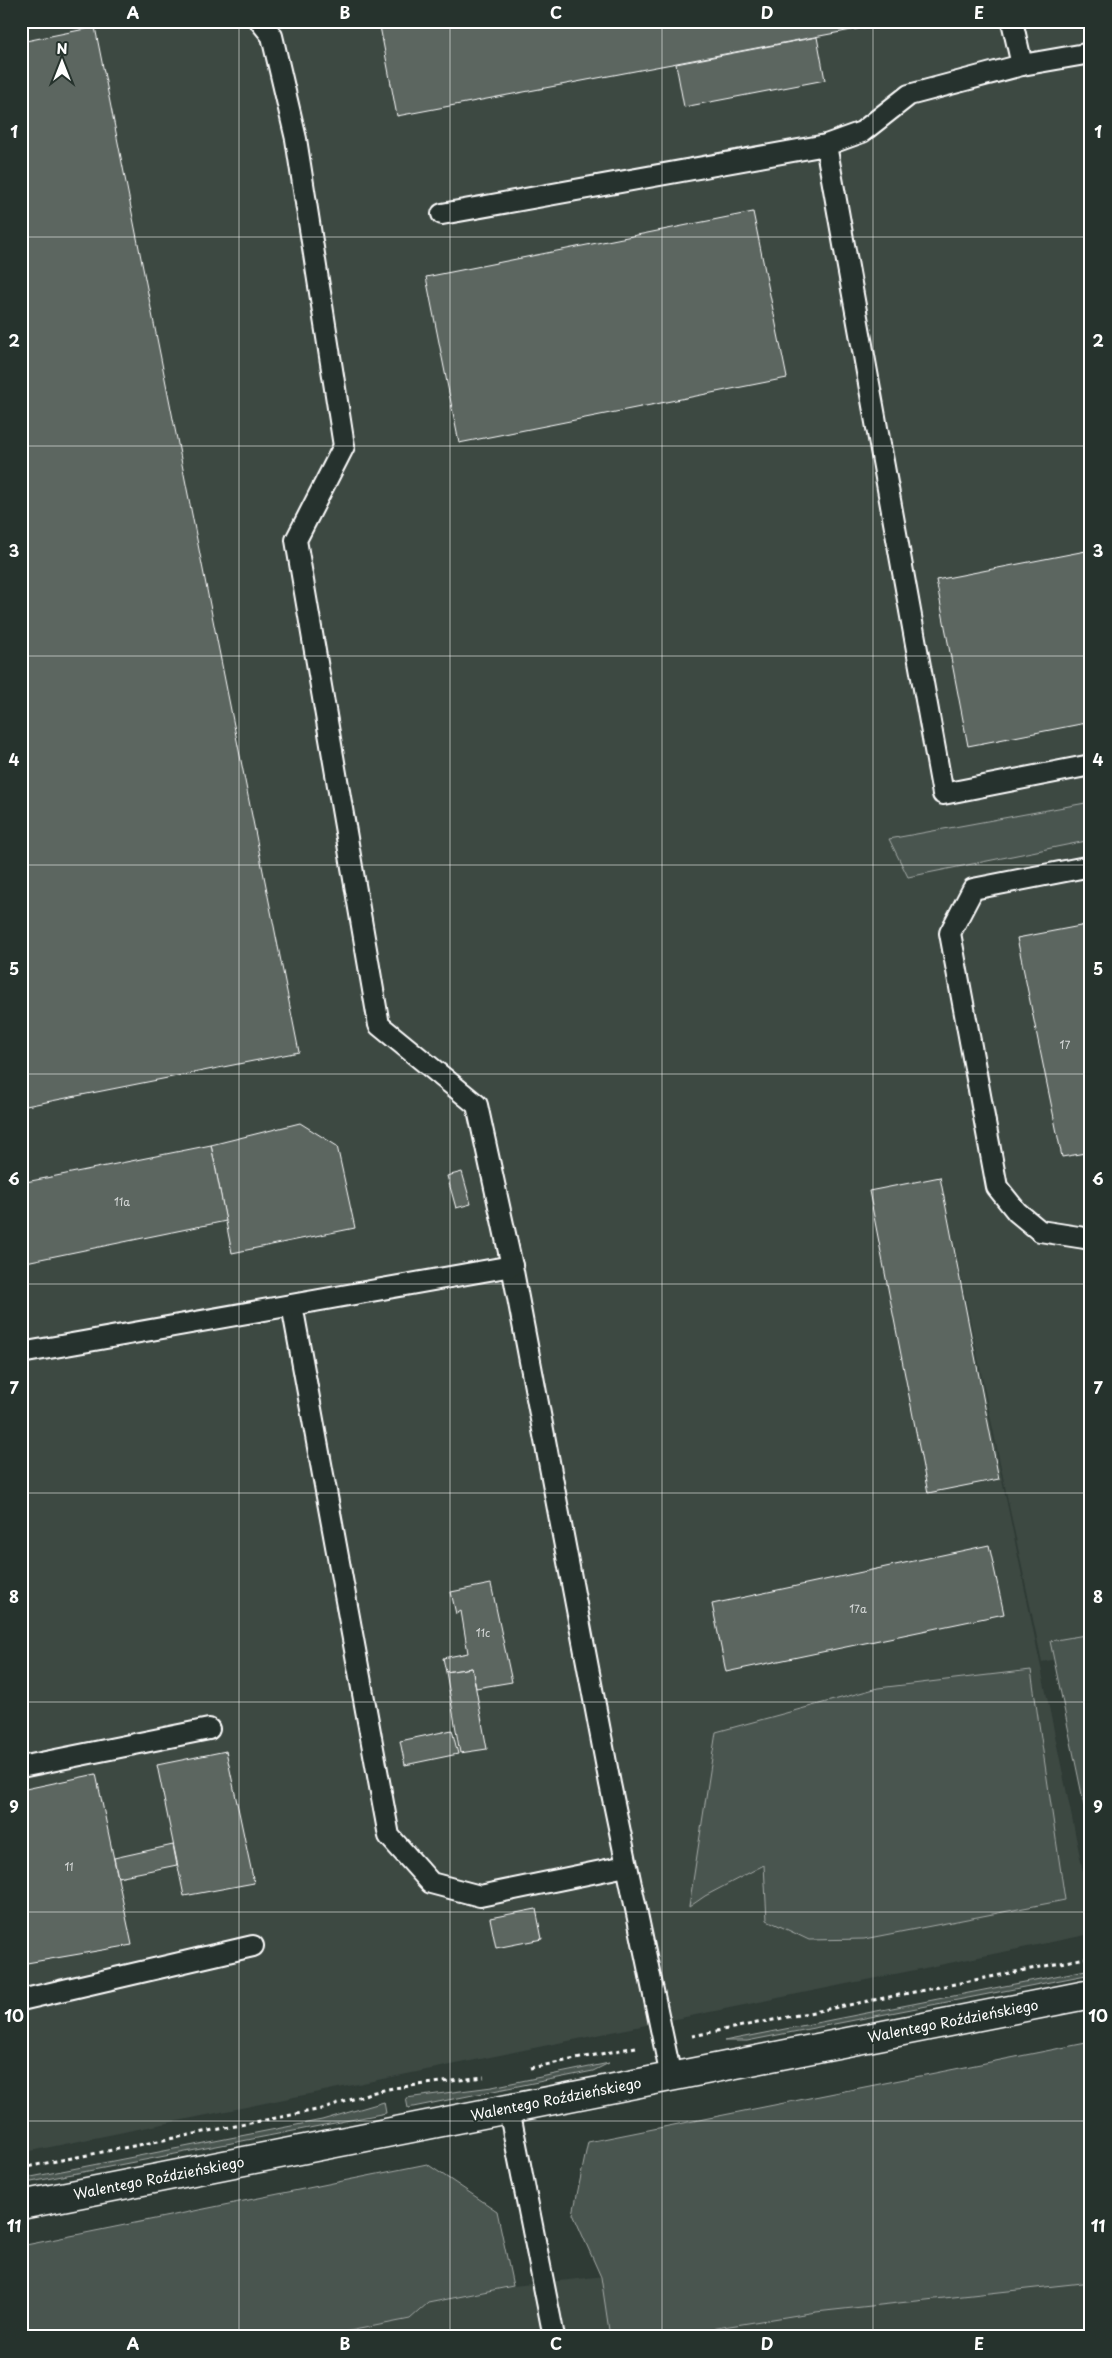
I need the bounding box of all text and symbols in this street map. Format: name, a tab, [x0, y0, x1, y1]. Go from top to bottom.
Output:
text: A	[127, 0, 140, 24]
text: B	[340, 0, 351, 24]
text: C	[550, 0, 562, 24]
text: D	[761, 0, 773, 24]
text: E	[974, 0, 984, 24]
north arrow	[38, 38, 88, 88]
text: N	[56, 38, 68, 59]
text: 1	[10, 119, 18, 143]
text: 1	[1094, 119, 1102, 143]
text: 2	[8, 328, 20, 352]
text: 2	[1092, 328, 1104, 352]
text: 3	[9, 538, 19, 562]
text: 3	[1093, 538, 1103, 562]
text: 4	[9, 747, 20, 771]
text: 4	[1093, 747, 1104, 771]
text: 5	[9, 956, 19, 980]
text: 5	[1093, 956, 1103, 980]
house number: 17	[1060, 1036, 1071, 1053]
text: 6	[8, 1166, 20, 1190]
text: 6	[1092, 1166, 1104, 1190]
house number: 11a	[114, 1193, 130, 1210]
text: 7	[9, 1375, 19, 1399]
text: 7	[1093, 1375, 1103, 1399]
text: 8	[9, 1584, 19, 1608]
text: 8	[1093, 1584, 1103, 1608]
house number: 17a	[849, 1600, 867, 1617]
house number: 11c	[476, 1624, 490, 1641]
text: 9	[9, 1794, 19, 1818]
text: 9	[1093, 1794, 1103, 1818]
house number: 11	[64, 1858, 74, 1875]
street label: Walentego Roździeńskiego	[866, 1994, 1040, 2047]
text: 10	[4, 2003, 24, 2027]
text: 10	[1088, 2003, 1108, 2027]
street label: Walentego Roździeńskiego	[469, 2072, 643, 2125]
street label: Walentego Roździeńskiego	[72, 2151, 246, 2204]
text: 11	[7, 2213, 21, 2237]
text: 11	[1091, 2213, 1105, 2237]
text: A	[127, 2331, 140, 2355]
text: B	[340, 2331, 351, 2355]
text: C	[550, 2331, 562, 2355]
text: D	[761, 2331, 773, 2355]
text: E	[974, 2331, 984, 2355]

